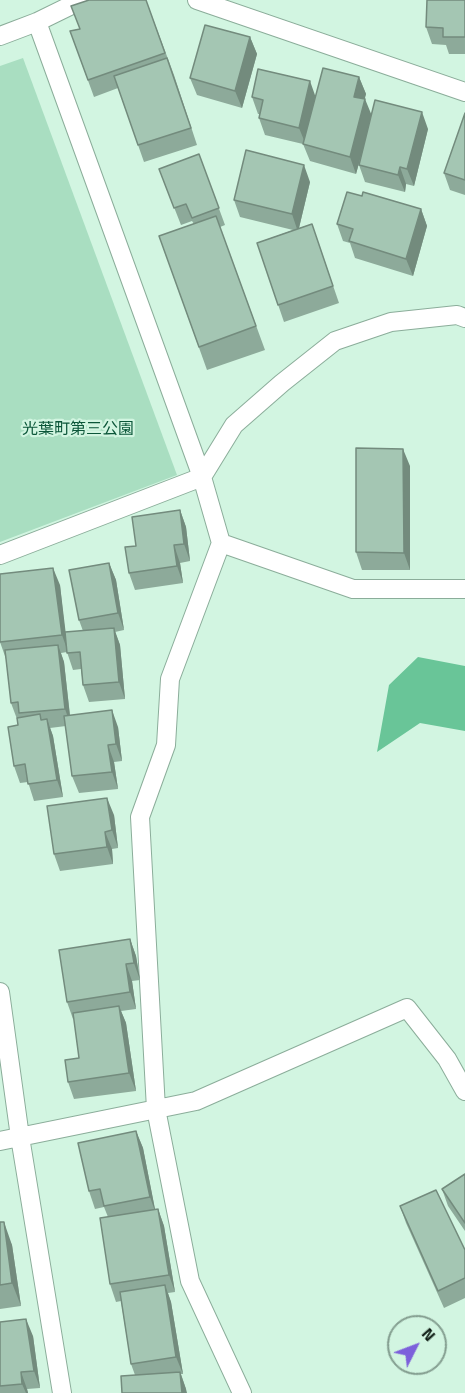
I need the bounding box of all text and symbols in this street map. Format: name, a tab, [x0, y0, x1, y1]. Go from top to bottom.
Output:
park label: 光葉町第三公園	[22, 420, 134, 440]
north arrow	[387, 1315, 447, 1375]
text: N	[416, 1322, 442, 1346]

